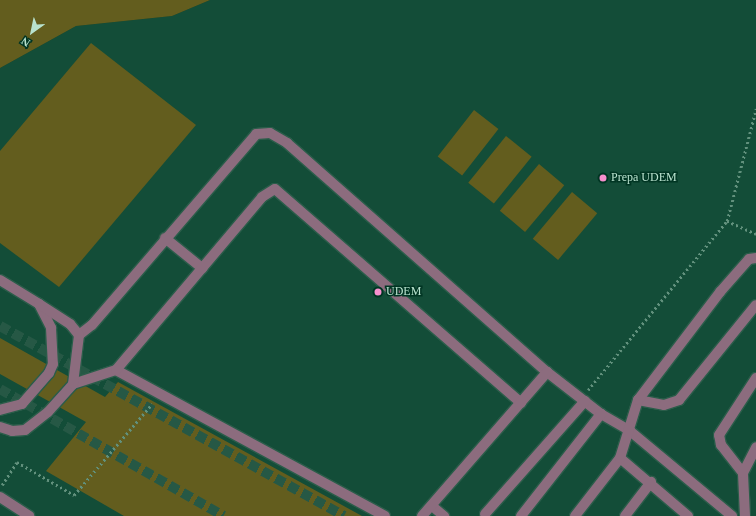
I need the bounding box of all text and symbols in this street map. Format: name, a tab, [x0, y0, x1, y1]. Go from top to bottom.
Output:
north arrow	[12, 12, 52, 52]
text: N	[19, 35, 32, 49]
place label: Prepa UDEM	[611, 171, 677, 185]
marker: Prepa UDEM	[598, 173, 608, 183]
place label: UDEM	[386, 285, 421, 299]
marker: UDEM	[373, 287, 383, 297]

